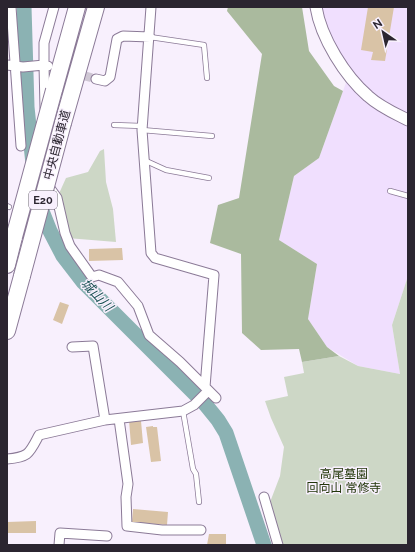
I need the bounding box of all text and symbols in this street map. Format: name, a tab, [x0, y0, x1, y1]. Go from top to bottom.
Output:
north arrow	[363, 12, 403, 52]
text: N	[371, 16, 385, 32]
street label: 中央自動車道	[41, 108, 73, 182]
road number: E20	[29, 191, 57, 209]
water label: 城山川	[78, 276, 117, 316]
park label: 高尾墓園 回向山 常修寺	[306, 467, 382, 495]

